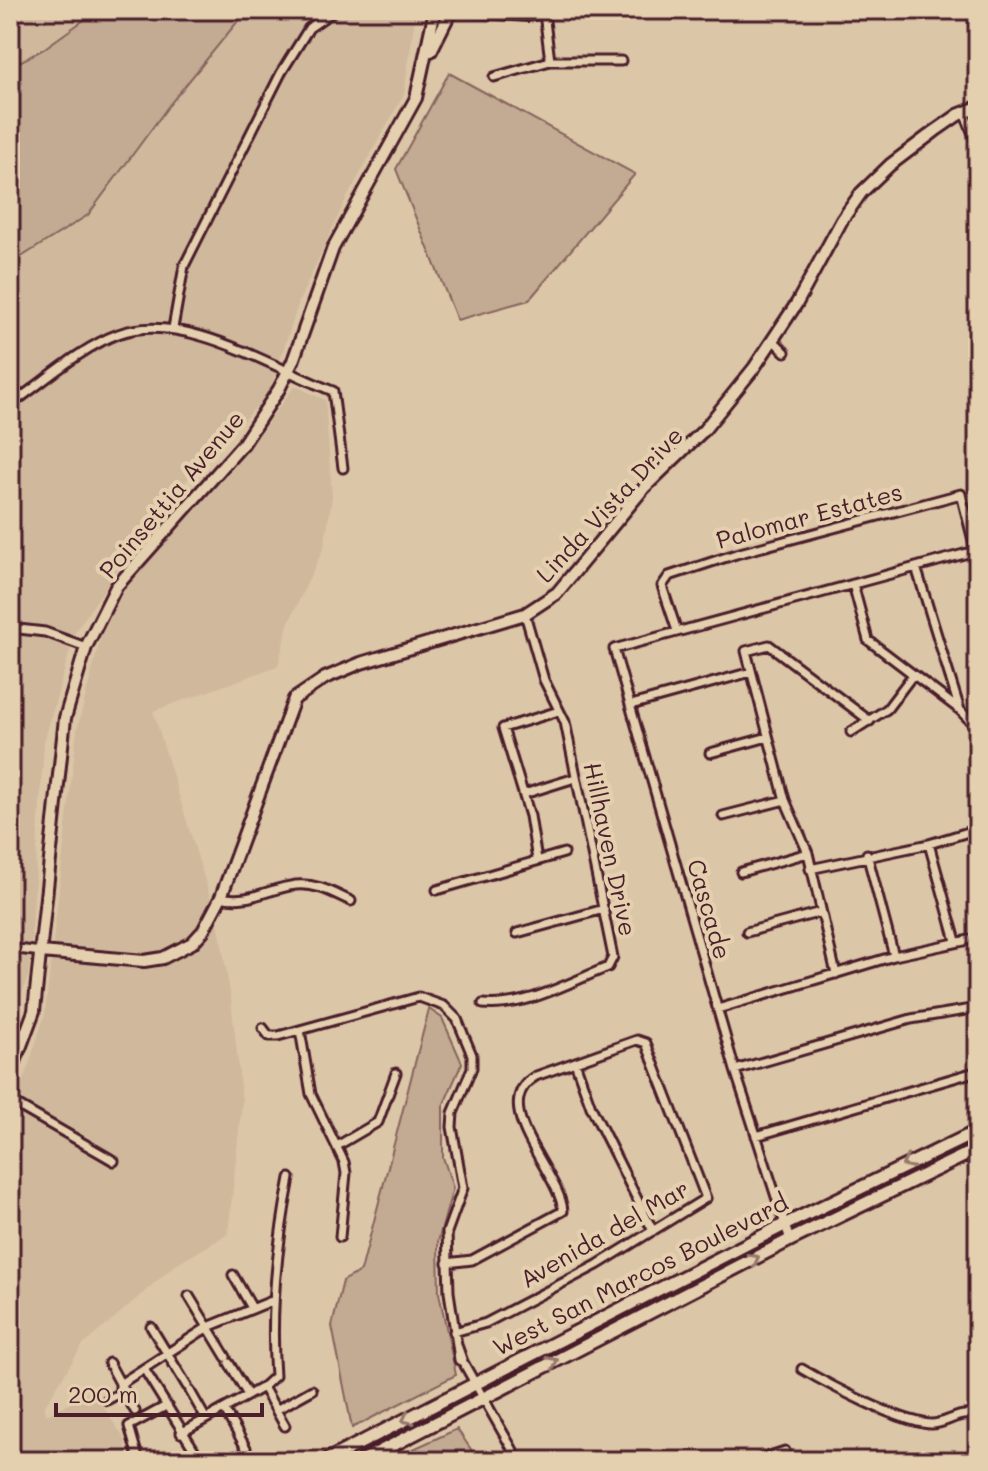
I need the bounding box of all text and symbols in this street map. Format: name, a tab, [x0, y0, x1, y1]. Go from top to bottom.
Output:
street label: Poinsettia Avenue	[92, 404, 250, 584]
street label: Linda Vista Drive	[529, 419, 689, 589]
street label: Palomar Estates	[712, 475, 906, 555]
street label: Hillhaven Drive	[577, 759, 645, 939]
street label: Cascade	[681, 855, 739, 963]
one-way arrow	[900, 1153, 915, 1169]
street label: Avenida del Mar	[514, 1172, 694, 1294]
street label: West San Marcos Boulevard	[487, 1186, 793, 1362]
one-way arrow	[745, 1253, 760, 1269]
one-way arrow	[544, 1357, 559, 1372]
scale bar	[56, 1367, 262, 1417]
text: 200 m	[68, 1378, 138, 1409]
one-way arrow	[400, 1410, 415, 1425]

